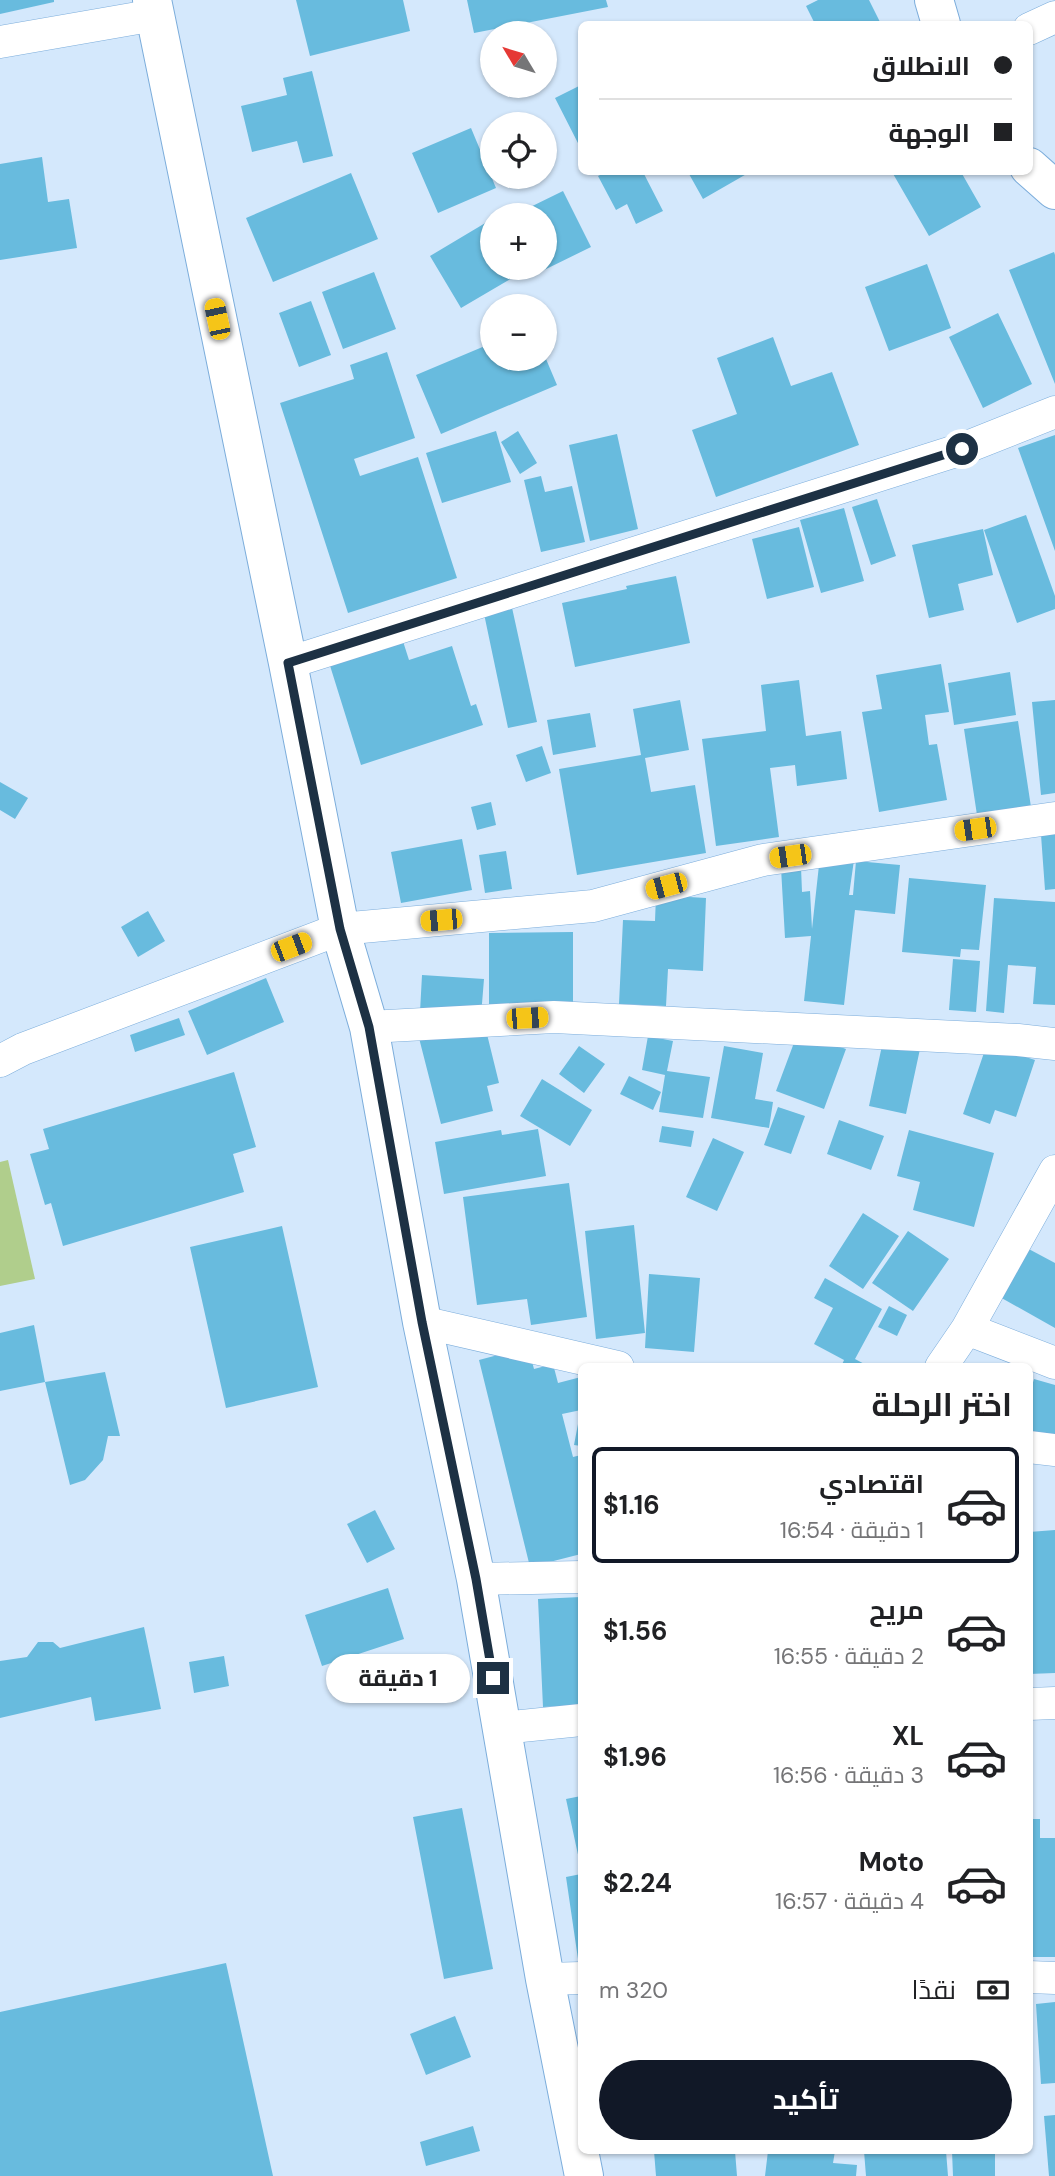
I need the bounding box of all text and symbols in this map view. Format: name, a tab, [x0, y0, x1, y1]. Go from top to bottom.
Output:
north arrow	[480, 21, 556, 98]
map controls	[480, 21, 557, 371]
text: الانطلاق	[872, 49, 970, 83]
button: locate	[480, 112, 557, 189]
text: الوجهة	[889, 116, 970, 150]
button: +	[480, 203, 557, 280]
button: −	[480, 294, 557, 371]
car	[203, 296, 232, 342]
route start	[946, 433, 978, 465]
car	[953, 816, 998, 842]
car	[768, 843, 813, 869]
car	[643, 870, 690, 902]
car	[420, 908, 463, 932]
car	[268, 930, 315, 964]
car	[506, 1006, 549, 1030]
text: اختر الرحلة	[871, 1384, 1012, 1426]
text: اقتصادي	[819, 1467, 924, 1501]
icon: car	[945, 1474, 1008, 1537]
text: $1.16	[603, 1488, 660, 1522]
text: 1 دقيقة · 16:54	[780, 1515, 924, 1545]
text: مريح	[869, 1593, 924, 1627]
icon: car	[945, 1600, 1008, 1663]
text: $1.56	[603, 1614, 667, 1648]
text: 2 دقيقة · 16:55	[774, 1641, 924, 1671]
callout: 1 دقيقة	[325, 1654, 468, 1702]
route end	[477, 1662, 509, 1694]
text: 1 دقيقة	[359, 1663, 437, 1693]
text: XL	[892, 1719, 924, 1753]
icon: car	[945, 1726, 1008, 1789]
text: $1.96	[603, 1740, 667, 1774]
text: 3 دقيقة · 16:56	[773, 1760, 924, 1790]
text: Moto	[859, 1845, 924, 1879]
icon: car	[945, 1852, 1008, 1915]
text: $2.24	[603, 1866, 672, 1900]
text: 4 دقيقة · 16:57	[775, 1886, 924, 1916]
icon: cash	[974, 1971, 1012, 2009]
text: نقدًا	[912, 1973, 956, 2007]
text: 320 m	[599, 1975, 668, 2005]
button: تأكيد	[599, 2060, 1012, 2140]

